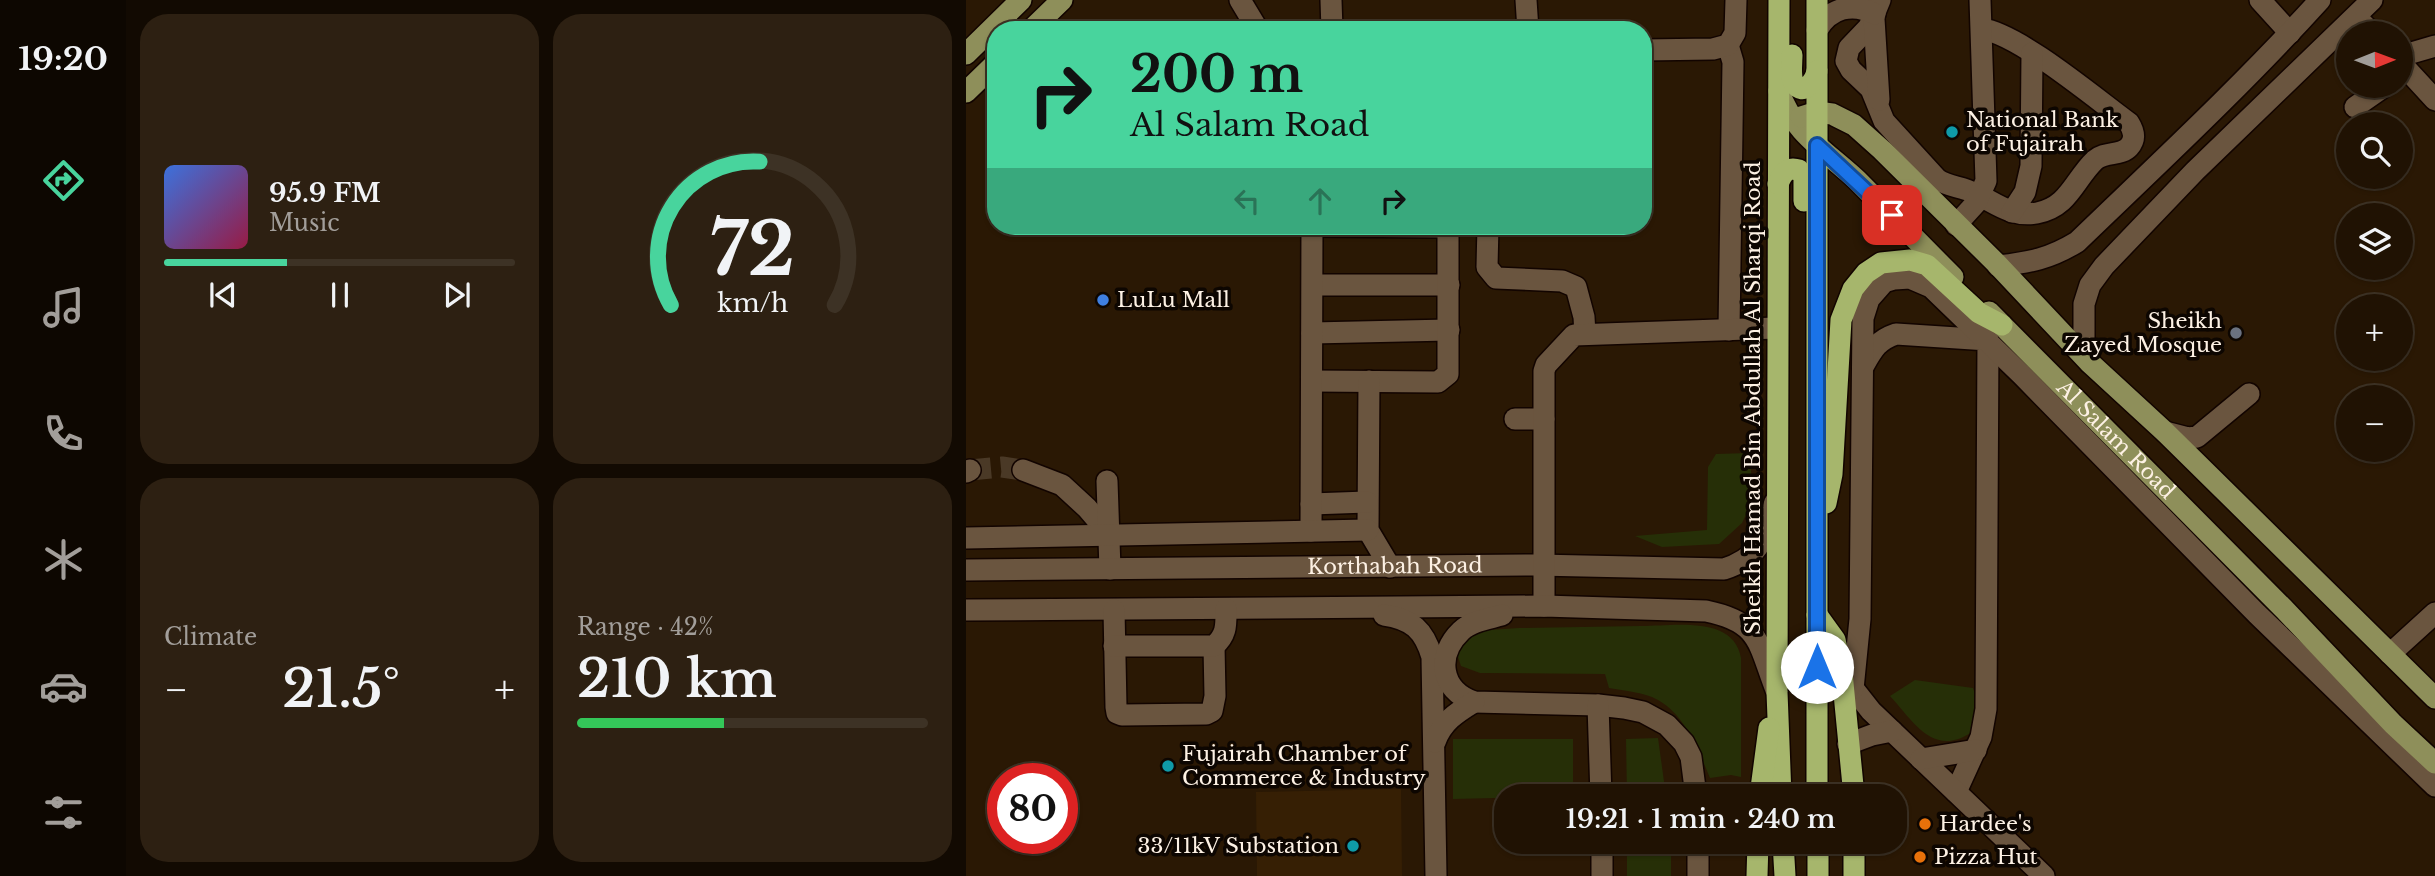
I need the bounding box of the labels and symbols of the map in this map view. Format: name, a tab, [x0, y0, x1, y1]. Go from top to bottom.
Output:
north arrow	[2336, 21, 2413, 98]
place label: National Bank of Fujairah	[1966, 107, 2119, 157]
marker: National Bank of Fujairah	[1944, 124, 1960, 140]
street label: Sheikh Hamad Bin Abdullah Al Sharqi Road	[1740, 161, 1766, 635]
pin	[1862, 185, 1922, 245]
place label: LuLu Mall	[1117, 287, 1230, 313]
marker: LuLu Mall	[1095, 292, 1111, 308]
place label: Sheikh Zayed Mosque	[2064, 308, 2222, 358]
marker: Sheikh Zayed Mosque	[2228, 325, 2244, 341]
street label: Al Salam Road	[2051, 374, 2180, 505]
street label: Korthabah Road	[1307, 552, 1483, 580]
position arrow	[1780, 630, 1854, 704]
place label: Fujairah Chamber of Commerce & Industry	[1182, 741, 1426, 791]
marker: Fujairah Chamber of Commerce & Industry	[1160, 758, 1176, 774]
speed limit sign: 80	[987, 763, 1078, 854]
place label: Hardee's	[1939, 811, 2032, 837]
marker: Hardee's	[1917, 816, 1933, 832]
place label: 33/11kV Substation	[1138, 833, 1339, 859]
marker: 33/11kV Substation	[1345, 838, 1361, 854]
place label: Pizza Hut	[1934, 844, 2037, 870]
marker: Pizza Hut	[1912, 849, 1928, 865]

